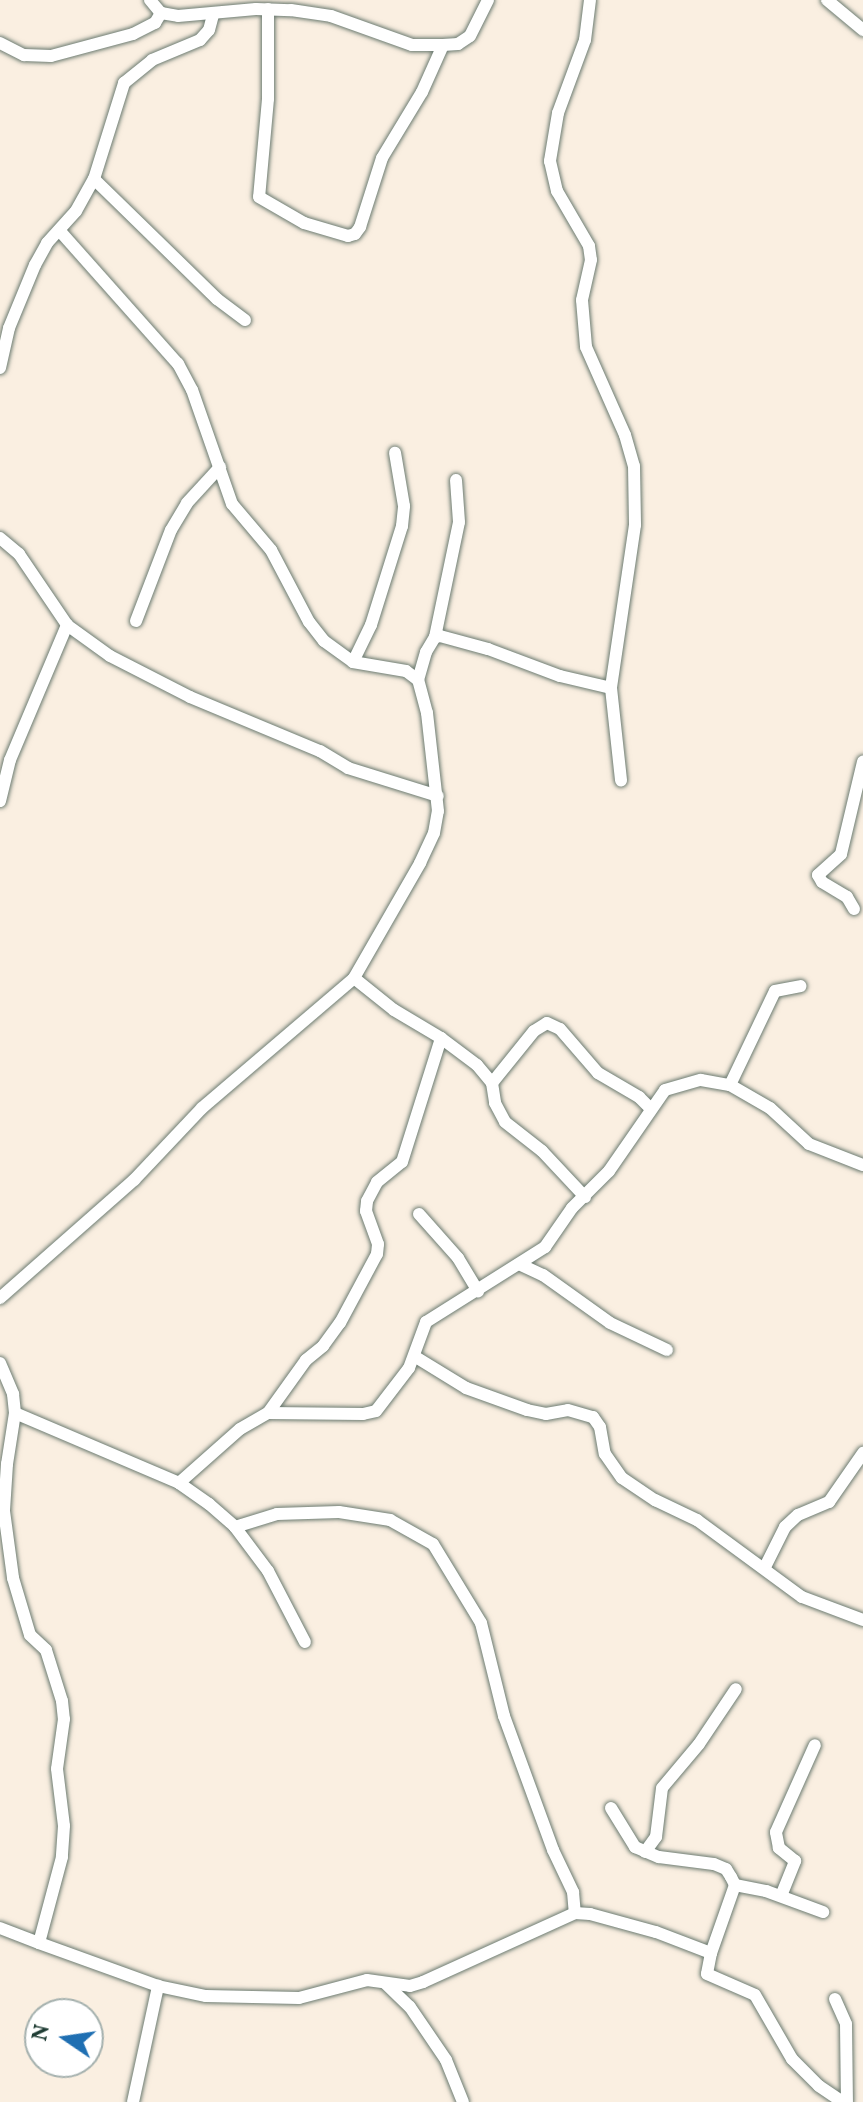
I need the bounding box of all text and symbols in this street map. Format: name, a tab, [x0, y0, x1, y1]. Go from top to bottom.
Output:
north arrow	[24, 1998, 104, 2078]
text: N	[25, 2022, 59, 2044]

